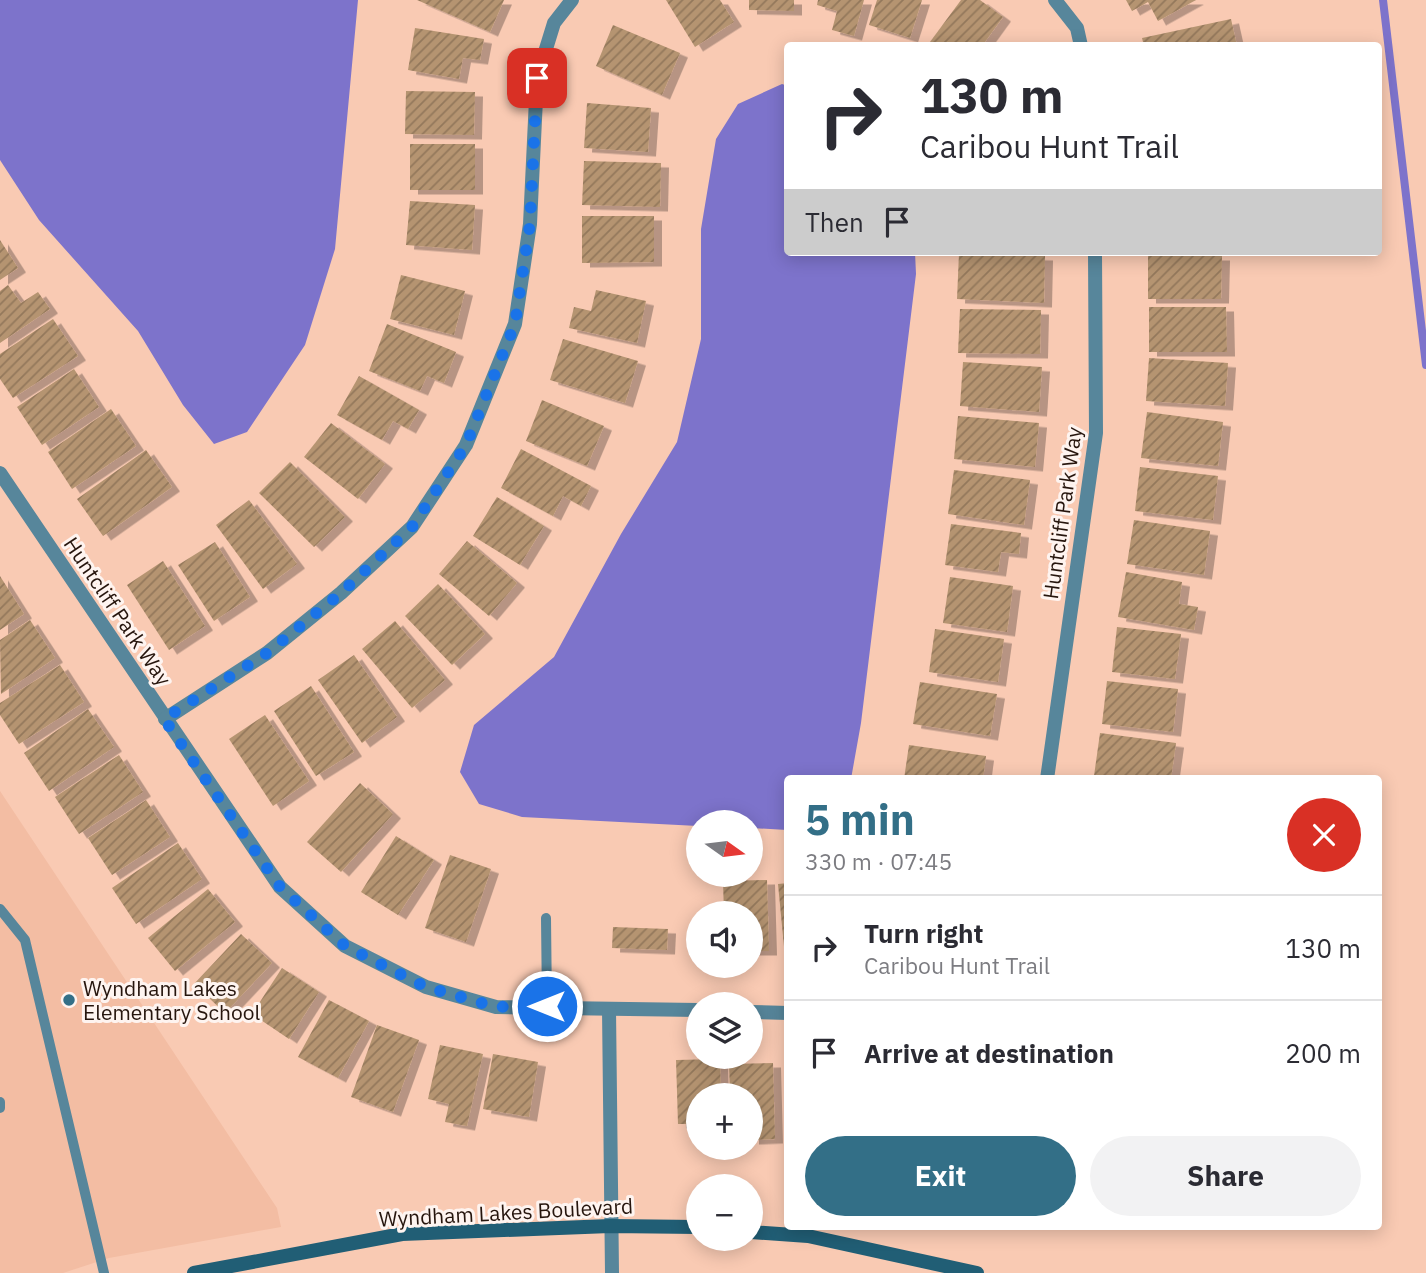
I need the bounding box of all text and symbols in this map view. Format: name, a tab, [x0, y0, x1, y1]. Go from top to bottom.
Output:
pin	[507, 48, 567, 108]
icon: arrive	[518, 59, 556, 97]
text: 130 m	[920, 63, 1064, 126]
icon: right	[805, 70, 896, 161]
text: Caribou Hunt Trail	[920, 125, 1179, 167]
icon: arrive	[878, 203, 916, 241]
text: Then	[805, 205, 864, 239]
street label: Huntcliff Park Way	[1036, 425, 1088, 601]
street label: Huntcliff Park Way	[58, 531, 178, 691]
text: 5 min	[805, 792, 915, 847]
button: close	[1287, 798, 1361, 872]
north arrow	[686, 810, 763, 887]
map controls	[686, 810, 763, 1251]
text: 330 m · 07:45	[805, 846, 952, 876]
button: sound	[686, 901, 763, 978]
text: Turn right	[864, 916, 983, 950]
icon: right	[805, 929, 843, 967]
text: 130 m	[1285, 931, 1361, 965]
text: Caribou Hunt Trail	[864, 950, 1050, 980]
position arrow	[510, 969, 584, 1043]
place label: Wyndham Lakes Elementary School	[83, 974, 260, 1026]
marker: Wyndham Lakes Elementary School	[61, 992, 77, 1008]
button: layers	[686, 992, 763, 1069]
icon: arrive	[805, 1034, 843, 1072]
text: Arrive at destination	[864, 1036, 1114, 1070]
text: 200 m	[1285, 1036, 1361, 1070]
button: +	[686, 1083, 763, 1160]
button: Exit	[805, 1136, 1076, 1216]
button: Share	[1090, 1136, 1361, 1216]
button: −	[686, 1174, 763, 1251]
street label: Wyndham Lakes Boulevard	[378, 1191, 634, 1233]

